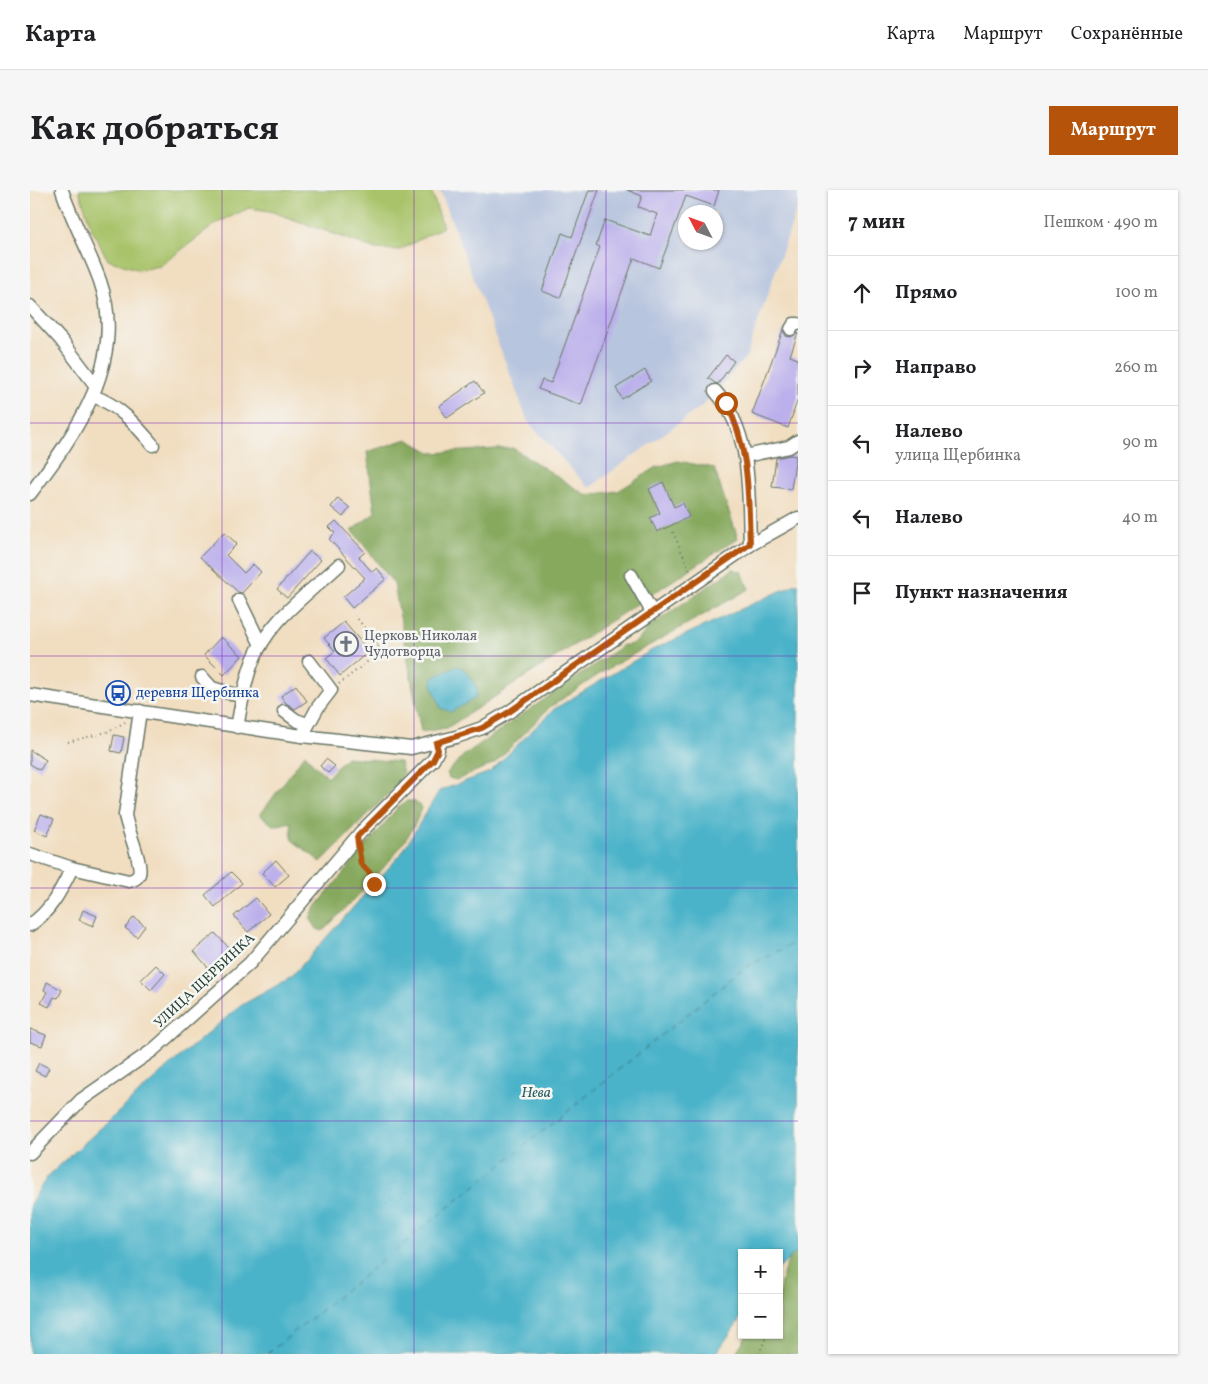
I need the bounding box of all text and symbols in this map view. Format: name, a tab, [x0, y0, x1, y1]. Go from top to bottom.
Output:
text: Карта	[25, 18, 96, 52]
text: Карта	[886, 22, 935, 47]
text: Маршрут	[963, 22, 1043, 47]
text: Сохранённые	[1071, 22, 1183, 47]
text: Как добраться	[30, 106, 279, 154]
button: Маршрут	[1049, 106, 1178, 155]
north arrow	[678, 205, 723, 250]
text: 7 мин	[848, 208, 905, 237]
text: Пешком · 490 m	[1044, 212, 1158, 234]
icon: ahead	[848, 279, 876, 307]
text: Прямо	[895, 280, 957, 306]
text: 100 m	[1115, 282, 1158, 304]
icon: right	[848, 354, 876, 382]
text: Направо	[895, 355, 977, 381]
text: 260 m	[1114, 357, 1158, 379]
route start	[715, 392, 738, 415]
text: Налево	[895, 419, 963, 445]
icon: left	[848, 429, 876, 457]
text: 90 m	[1122, 432, 1158, 454]
text: улица Щербинка	[895, 445, 1021, 467]
icon: left	[848, 504, 876, 532]
text: Налево	[895, 505, 963, 531]
text: 40 m	[1122, 507, 1158, 529]
icon: arrive	[848, 579, 876, 607]
text: Пункт назначения	[895, 580, 1068, 606]
place label: Церковь Николая Чудотворца	[364, 627, 477, 662]
church icon: Церковь Николая Чудотворца	[333, 631, 359, 657]
bus stop icon: деревня Щербинка	[105, 680, 131, 706]
place label: деревня Щербинка	[136, 684, 259, 703]
route end	[363, 873, 386, 896]
street label: УЛИЦА ЩЕРБИНКА	[150, 929, 260, 1033]
water label: Нева	[521, 1083, 551, 1104]
map controls	[738, 1249, 783, 1339]
button: +	[738, 1249, 783, 1294]
button: −	[738, 1294, 783, 1339]

